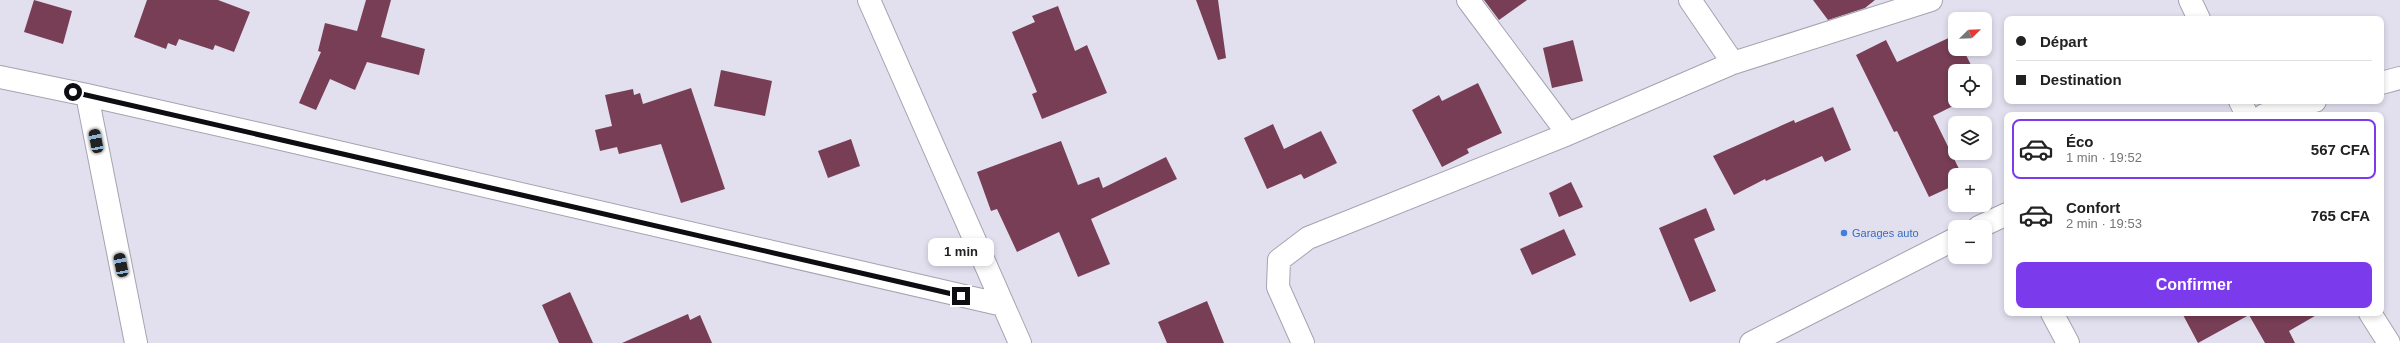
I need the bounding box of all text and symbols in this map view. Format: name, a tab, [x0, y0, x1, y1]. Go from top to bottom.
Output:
north arrow	[1948, 12, 1992, 56]
map controls	[1948, 12, 1992, 264]
text: Départ	[2040, 33, 2088, 50]
button: locate	[1948, 64, 1992, 108]
text: Destination	[2040, 71, 2122, 88]
route start	[64, 83, 82, 101]
button: layers	[1948, 116, 1992, 160]
car	[88, 128, 104, 154]
icon: car	[2018, 131, 2054, 167]
text: Éco	[2066, 133, 2094, 150]
text: 567 CFA	[2311, 141, 2370, 158]
text: 1 min · 19:52	[2066, 150, 2142, 165]
button: +	[1948, 168, 1992, 212]
icon: car	[2018, 197, 2054, 233]
text: Confort	[2066, 199, 2120, 216]
text: 765 CFA	[2311, 207, 2370, 224]
text: 2 min · 19:53	[2066, 216, 2142, 231]
button: −	[1948, 220, 1992, 264]
place label: Garages auto	[1852, 227, 1919, 239]
marker: Garages auto	[1839, 228, 1849, 238]
callout: 1 min	[928, 238, 994, 266]
text: 1 min	[944, 244, 978, 259]
car	[113, 252, 129, 278]
button: Confirmer	[2016, 262, 2372, 308]
route end	[952, 287, 970, 305]

